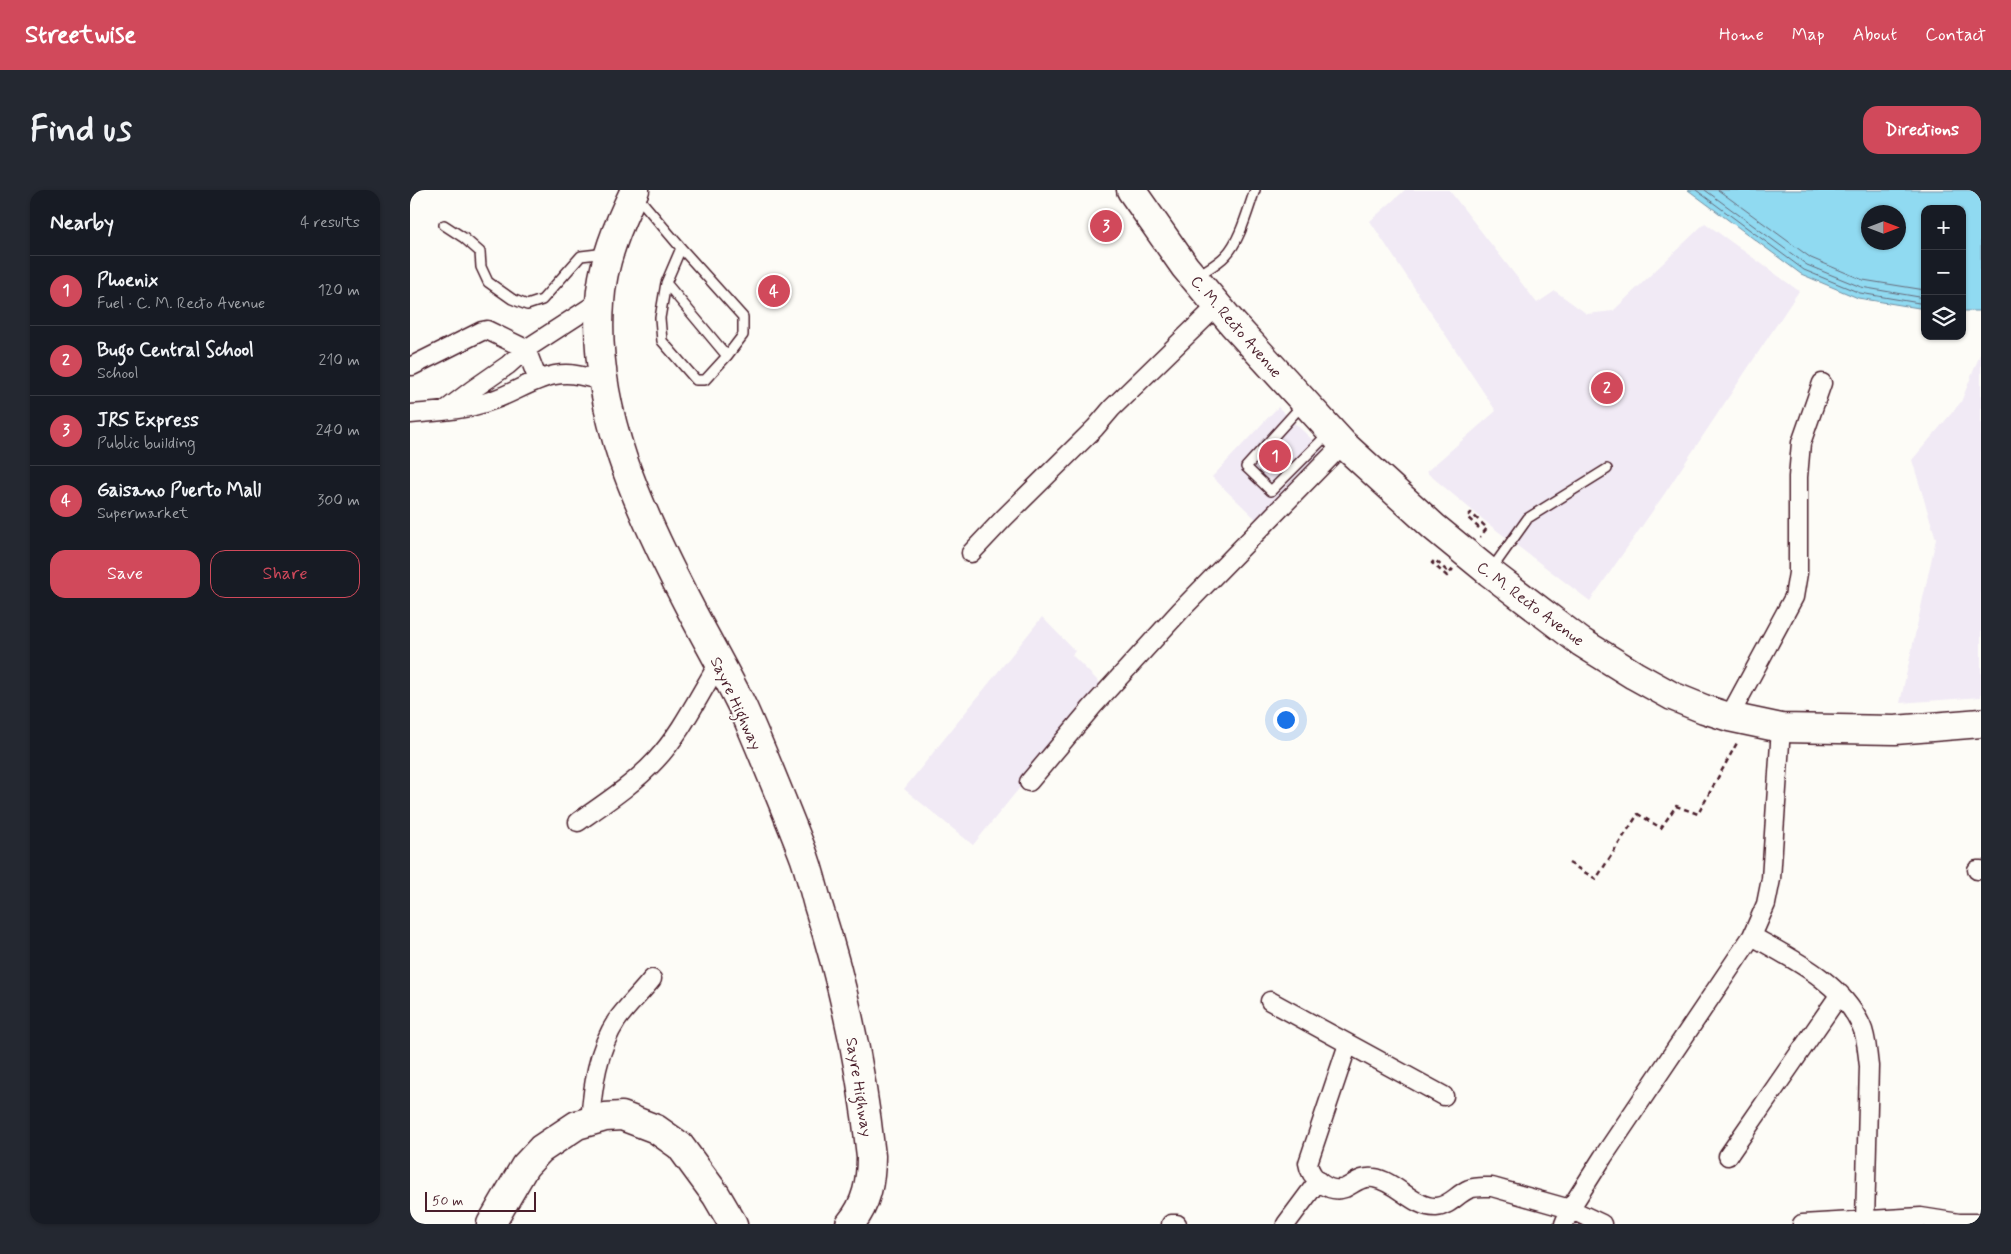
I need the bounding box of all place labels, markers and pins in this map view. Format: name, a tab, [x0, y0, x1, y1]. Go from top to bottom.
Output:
pin: 3	[1090, 207, 1122, 245]
pin: 4	[758, 272, 790, 310]
pin: 2	[1591, 369, 1623, 407]
pin: 1	[1259, 437, 1291, 475]

